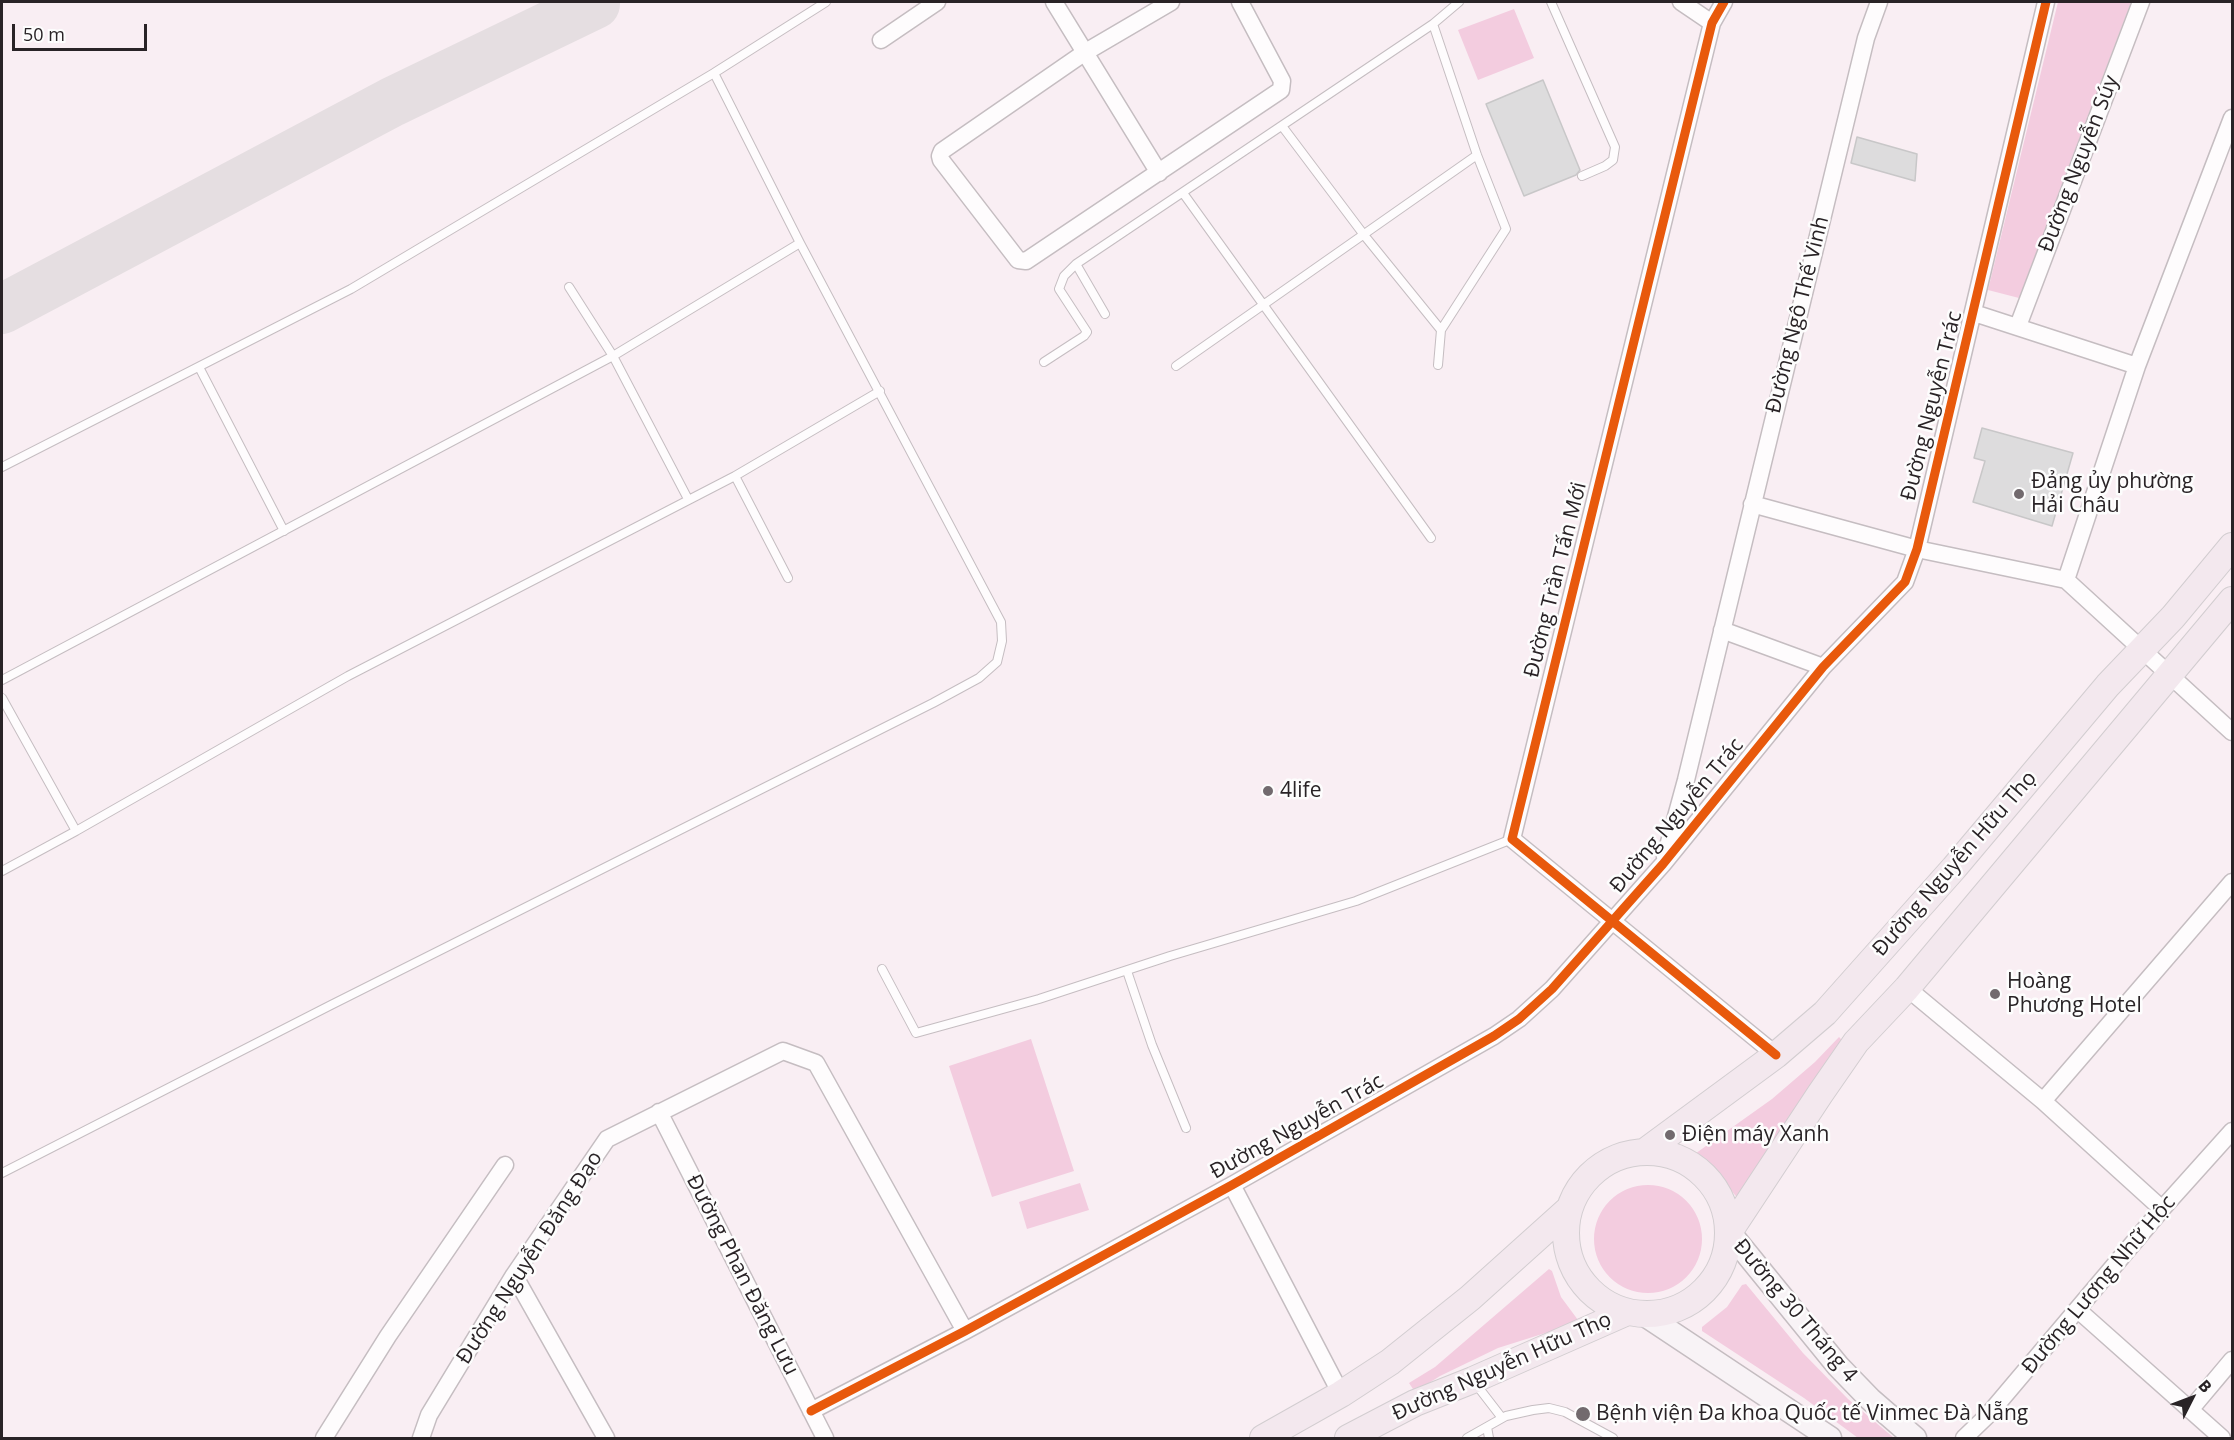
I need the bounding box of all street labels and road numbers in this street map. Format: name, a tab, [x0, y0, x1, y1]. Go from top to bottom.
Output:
street label: Đường Nguyễn Súy	[2034, 72, 2124, 256]
street label: Đường Ngô Thế Vinh	[1761, 214, 1835, 416]
street label: Đường Nguyễn Trác	[1896, 309, 1968, 503]
street label: Đường Trần Tấn Mới	[1520, 480, 1592, 680]
street label: Đường Nguyễn Trác	[1605, 733, 1749, 899]
street label: Đường Nguyễn Hữu Thọ	[1868, 766, 2042, 962]
street label: Đường Nguyễn Trác	[1206, 1069, 1388, 1185]
street label: Đường Nguyễn Đăng Đạo	[452, 1147, 608, 1369]
street label: Đường Phan Đăng Lưu	[680, 1171, 804, 1379]
street label: Đường Lương Nhữ Hộc	[2017, 1191, 2181, 1379]
street label: Đường 30 Tháng 4	[1728, 1234, 1862, 1388]
street label: Đường Nguyễn Hữu Thọ	[1388, 1307, 1616, 1427]

